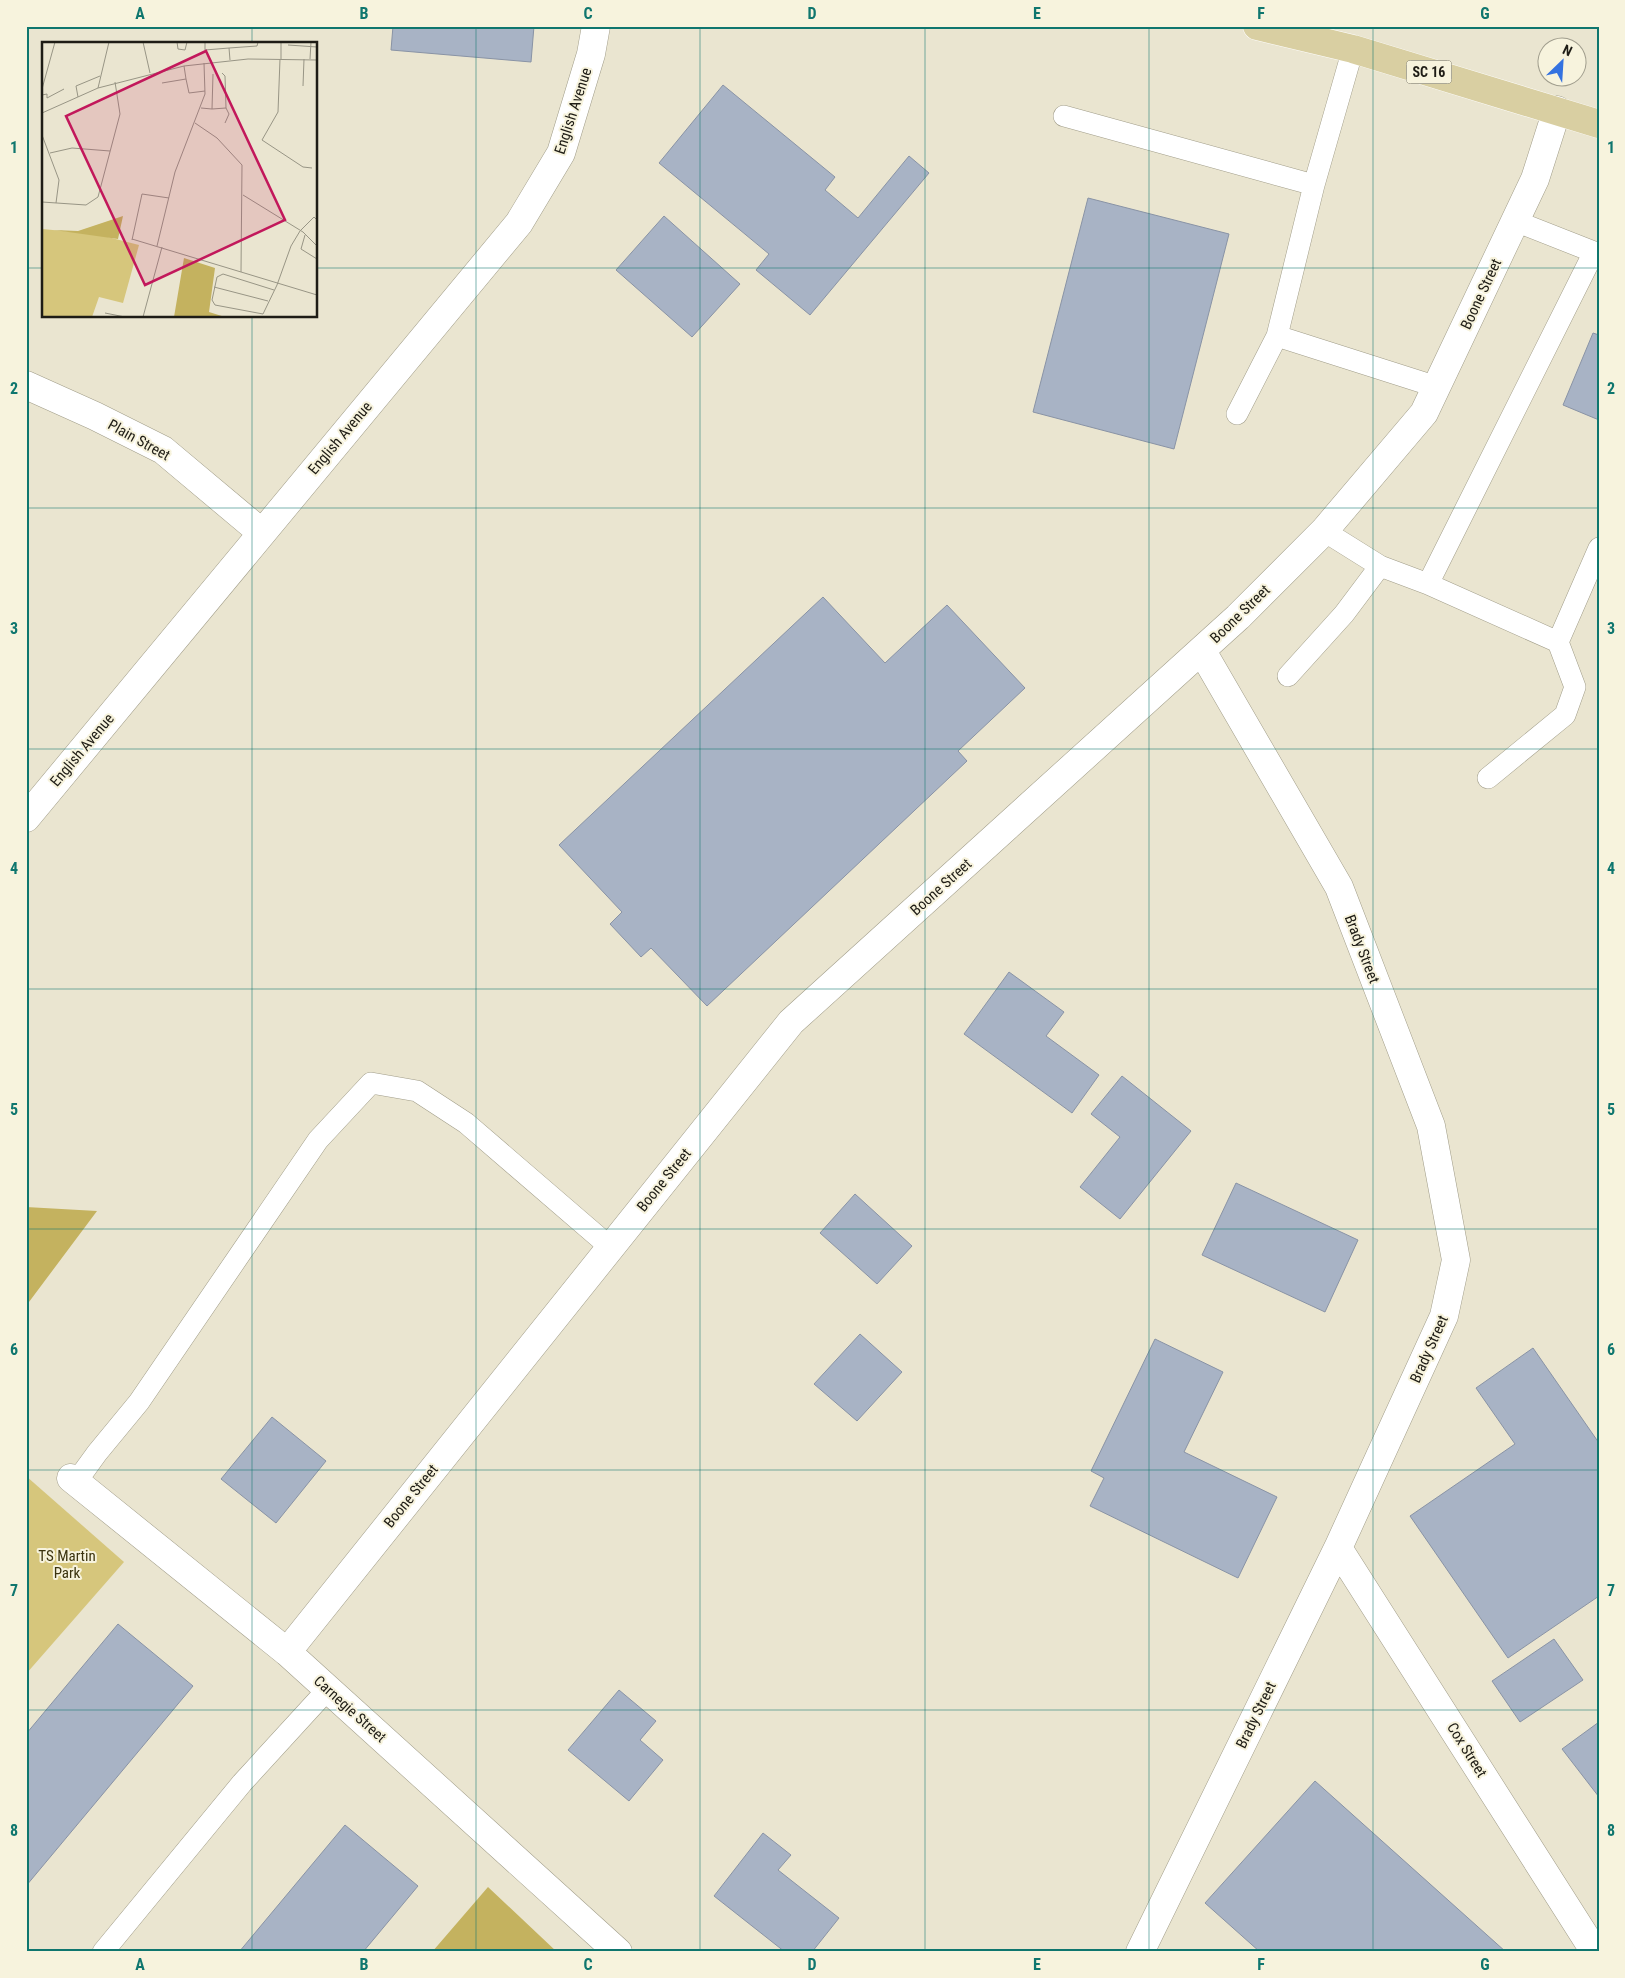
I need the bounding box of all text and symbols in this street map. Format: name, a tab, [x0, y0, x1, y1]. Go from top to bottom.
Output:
text: A	[135, 4, 145, 23]
text: B	[360, 4, 369, 23]
text: C	[583, 4, 593, 23]
text: D	[807, 4, 817, 23]
text: E	[1033, 4, 1041, 23]
text: F	[1257, 4, 1265, 23]
text: G	[1480, 4, 1490, 23]
north arrow	[1538, 38, 1588, 88]
text: N	[1560, 41, 1575, 59]
inset map	[42, 42, 318, 318]
road number: SC 16	[1406, 61, 1452, 84]
street label: English Avenue	[551, 66, 595, 156]
text: 1	[10, 138, 18, 157]
text: 1	[1607, 138, 1615, 157]
street label: Boone Street	[1457, 256, 1505, 332]
text: 2	[10, 379, 18, 398]
text: 2	[1607, 379, 1615, 398]
street label: English Avenue	[304, 398, 376, 478]
street label: Plain Street	[105, 416, 173, 464]
street label: Boone Street	[1206, 581, 1274, 647]
text: 3	[10, 619, 18, 638]
text: 3	[1607, 619, 1615, 638]
street label: English Avenue	[46, 710, 118, 790]
street label: Boone Street	[907, 855, 975, 919]
text: 4	[10, 859, 18, 878]
text: 4	[1607, 859, 1615, 878]
street label: Brady Street	[1341, 912, 1383, 986]
text: 5	[10, 1100, 18, 1119]
text: 5	[1607, 1100, 1615, 1119]
street label: Boone Street	[633, 1145, 695, 1215]
street label: Brady Street	[1406, 1312, 1452, 1386]
text: 6	[10, 1340, 18, 1359]
text: 6	[1607, 1340, 1615, 1359]
street label: Boone Street	[380, 1461, 442, 1531]
park label: TS Martin Park	[38, 1547, 96, 1582]
text: 7	[10, 1581, 18, 1600]
text: 7	[1607, 1581, 1615, 1600]
street label: Carnegie Street	[310, 1672, 390, 1746]
street label: Brady Street	[1232, 1679, 1280, 1751]
street label: Cox Street	[1443, 1719, 1491, 1781]
text: 8	[10, 1821, 18, 1840]
text: 8	[1607, 1821, 1615, 1840]
text: A	[135, 1955, 145, 1974]
text: B	[360, 1955, 369, 1974]
text: C	[583, 1955, 593, 1974]
text: D	[807, 1955, 817, 1974]
text: E	[1033, 1955, 1041, 1974]
text: F	[1257, 1955, 1265, 1974]
text: G	[1480, 1955, 1490, 1974]

